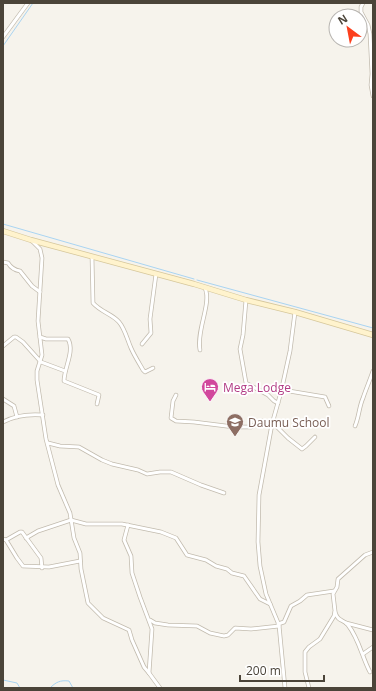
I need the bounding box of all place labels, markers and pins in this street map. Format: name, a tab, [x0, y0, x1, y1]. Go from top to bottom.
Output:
hotel icon: Mega Lodge	[200, 377, 220, 402]
place label: Mega Lodge	[223, 379, 291, 396]
school or university icon: Daumu School	[225, 412, 245, 437]
place label: Daumu School	[248, 414, 329, 431]

